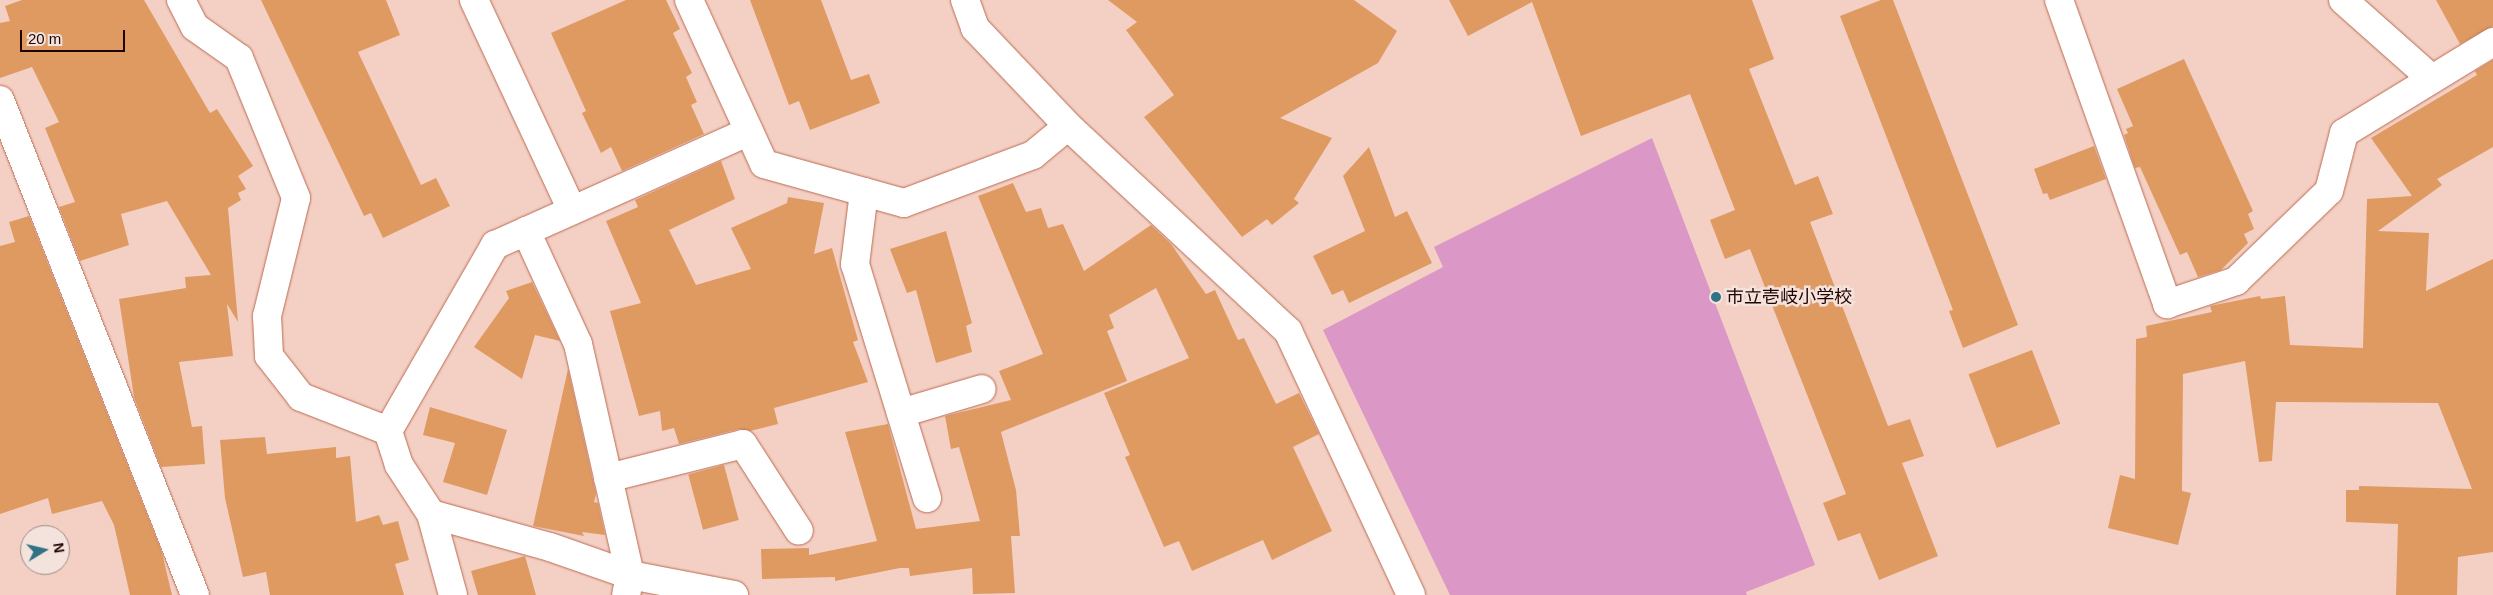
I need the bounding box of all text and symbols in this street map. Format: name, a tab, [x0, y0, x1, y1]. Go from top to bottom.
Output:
scale bar	[22, 20, 128, 52]
text: 20 m	[28, 30, 61, 47]
place label: 市立壱岐小学校	[1726, 286, 1852, 308]
marker: 市立壱岐小学校	[1710, 291, 1722, 303]
north arrow	[20, 525, 70, 575]
text: N	[50, 542, 68, 554]

